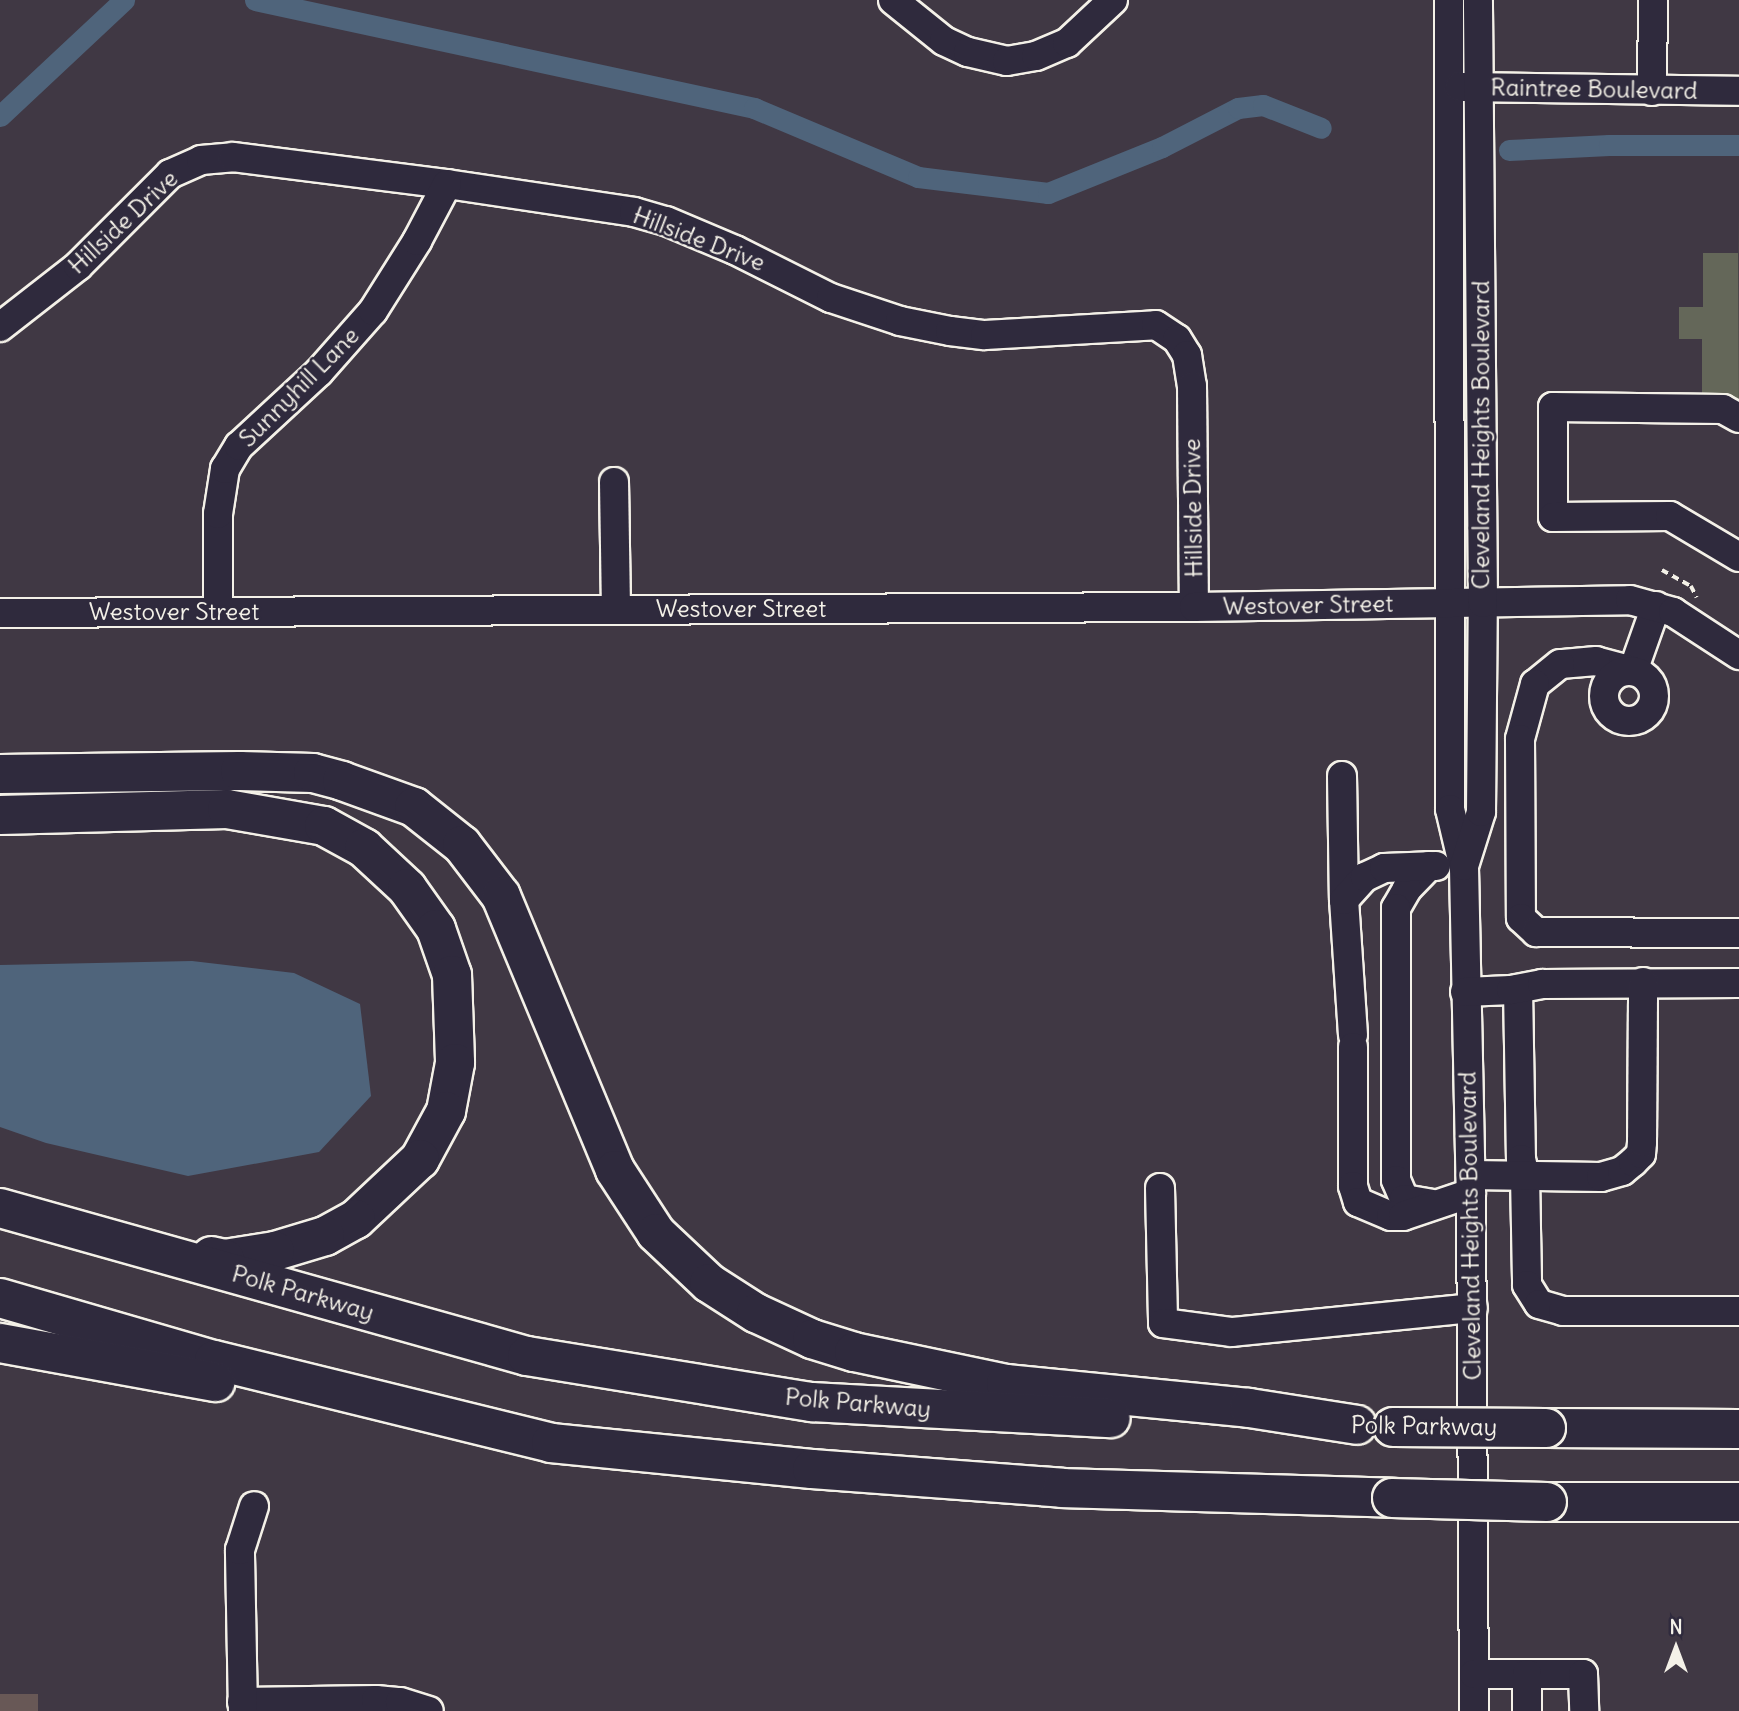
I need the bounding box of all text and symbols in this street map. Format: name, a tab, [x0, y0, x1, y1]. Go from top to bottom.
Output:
street label: Raintree Boulevard	[1490, 73, 1698, 105]
street label: Hillside Drive	[62, 164, 184, 280]
street label: Hillside Drive	[629, 201, 769, 277]
street label: Cleveland Heights Boulevard	[1467, 281, 1495, 589]
street label: Sunnyhill Lane	[233, 321, 365, 453]
street label: Hillside Drive	[1177, 438, 1209, 578]
street label: Westover Street	[1223, 589, 1393, 621]
street label: Westover Street	[656, 595, 826, 623]
street label: Westover Street	[89, 598, 259, 626]
street label: Cleveland Heights Boulevard	[1453, 1071, 1487, 1381]
street label: Polk Parkway	[229, 1259, 377, 1327]
street label: Polk Parkway	[784, 1382, 932, 1424]
street label: Polk Parkway	[1351, 1410, 1497, 1442]
north arrow	[1641, 1613, 1711, 1683]
text: N	[1669, 1615, 1683, 1639]

